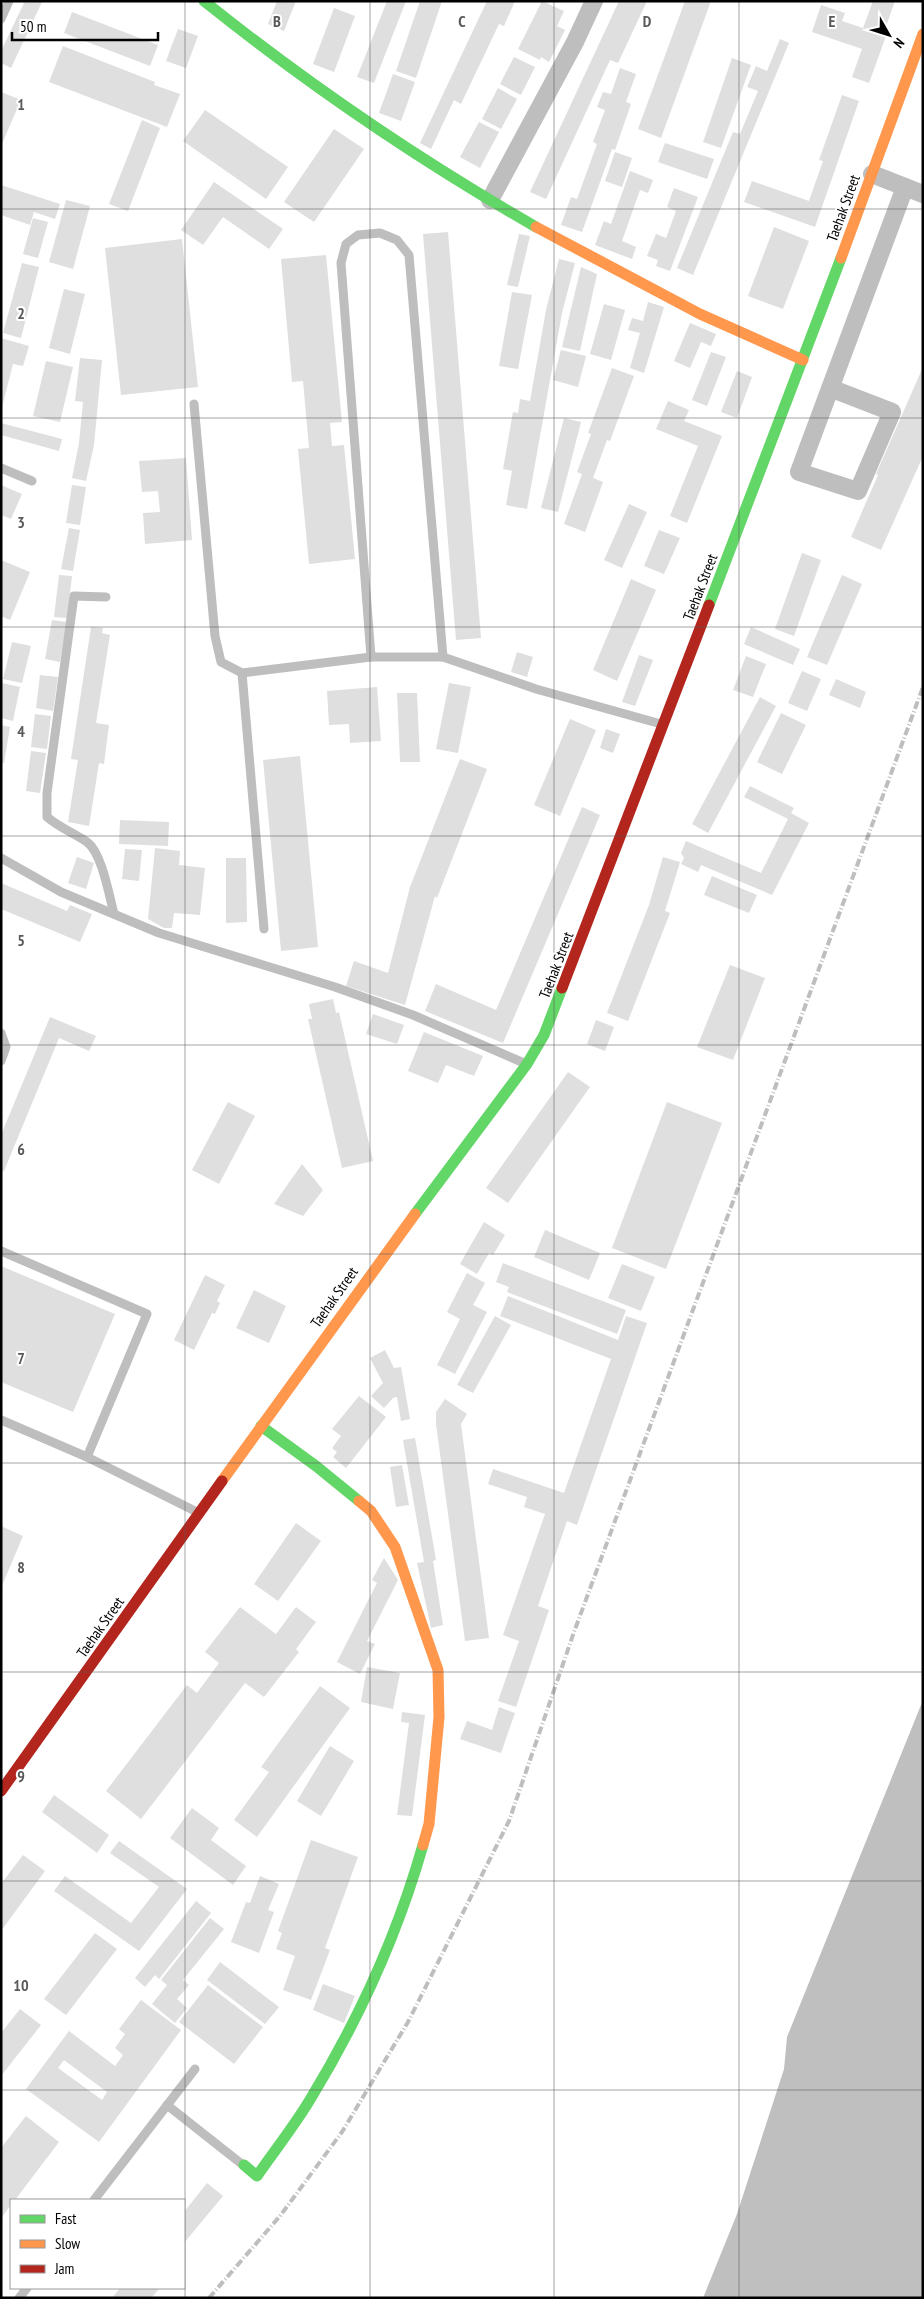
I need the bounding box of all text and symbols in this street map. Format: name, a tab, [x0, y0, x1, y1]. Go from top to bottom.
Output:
scale bar	[12, 10, 159, 42]
north arrow	[864, 10, 914, 60]
text: B	[273, 11, 281, 31]
text: C	[458, 11, 466, 31]
text: D	[643, 11, 652, 31]
text: E	[829, 11, 836, 31]
text: 50 m	[20, 17, 46, 36]
text: N	[890, 35, 908, 52]
text: 1	[17, 94, 25, 114]
street label: Taehak Street	[822, 172, 864, 244]
text: 2	[17, 303, 25, 323]
text: 3	[17, 512, 25, 532]
street label: Taehak Street	[679, 551, 721, 623]
text: 4	[17, 721, 25, 741]
street label: Taehak Street	[535, 929, 577, 1001]
text: 5	[17, 930, 25, 950]
text: 6	[17, 1139, 25, 1159]
street label: Taehak Street	[306, 1263, 362, 1331]
text: 7	[17, 1348, 25, 1368]
text: 8	[17, 1557, 25, 1577]
street label: Taehak Street	[72, 1593, 128, 1661]
text: 9	[17, 1766, 25, 1786]
text: 10	[13, 1975, 29, 1995]
legend	[10, 2199, 185, 2289]
text: Fast	[55, 2209, 76, 2228]
text: Slow	[55, 2234, 80, 2253]
text: Jam	[54, 2259, 74, 2278]

